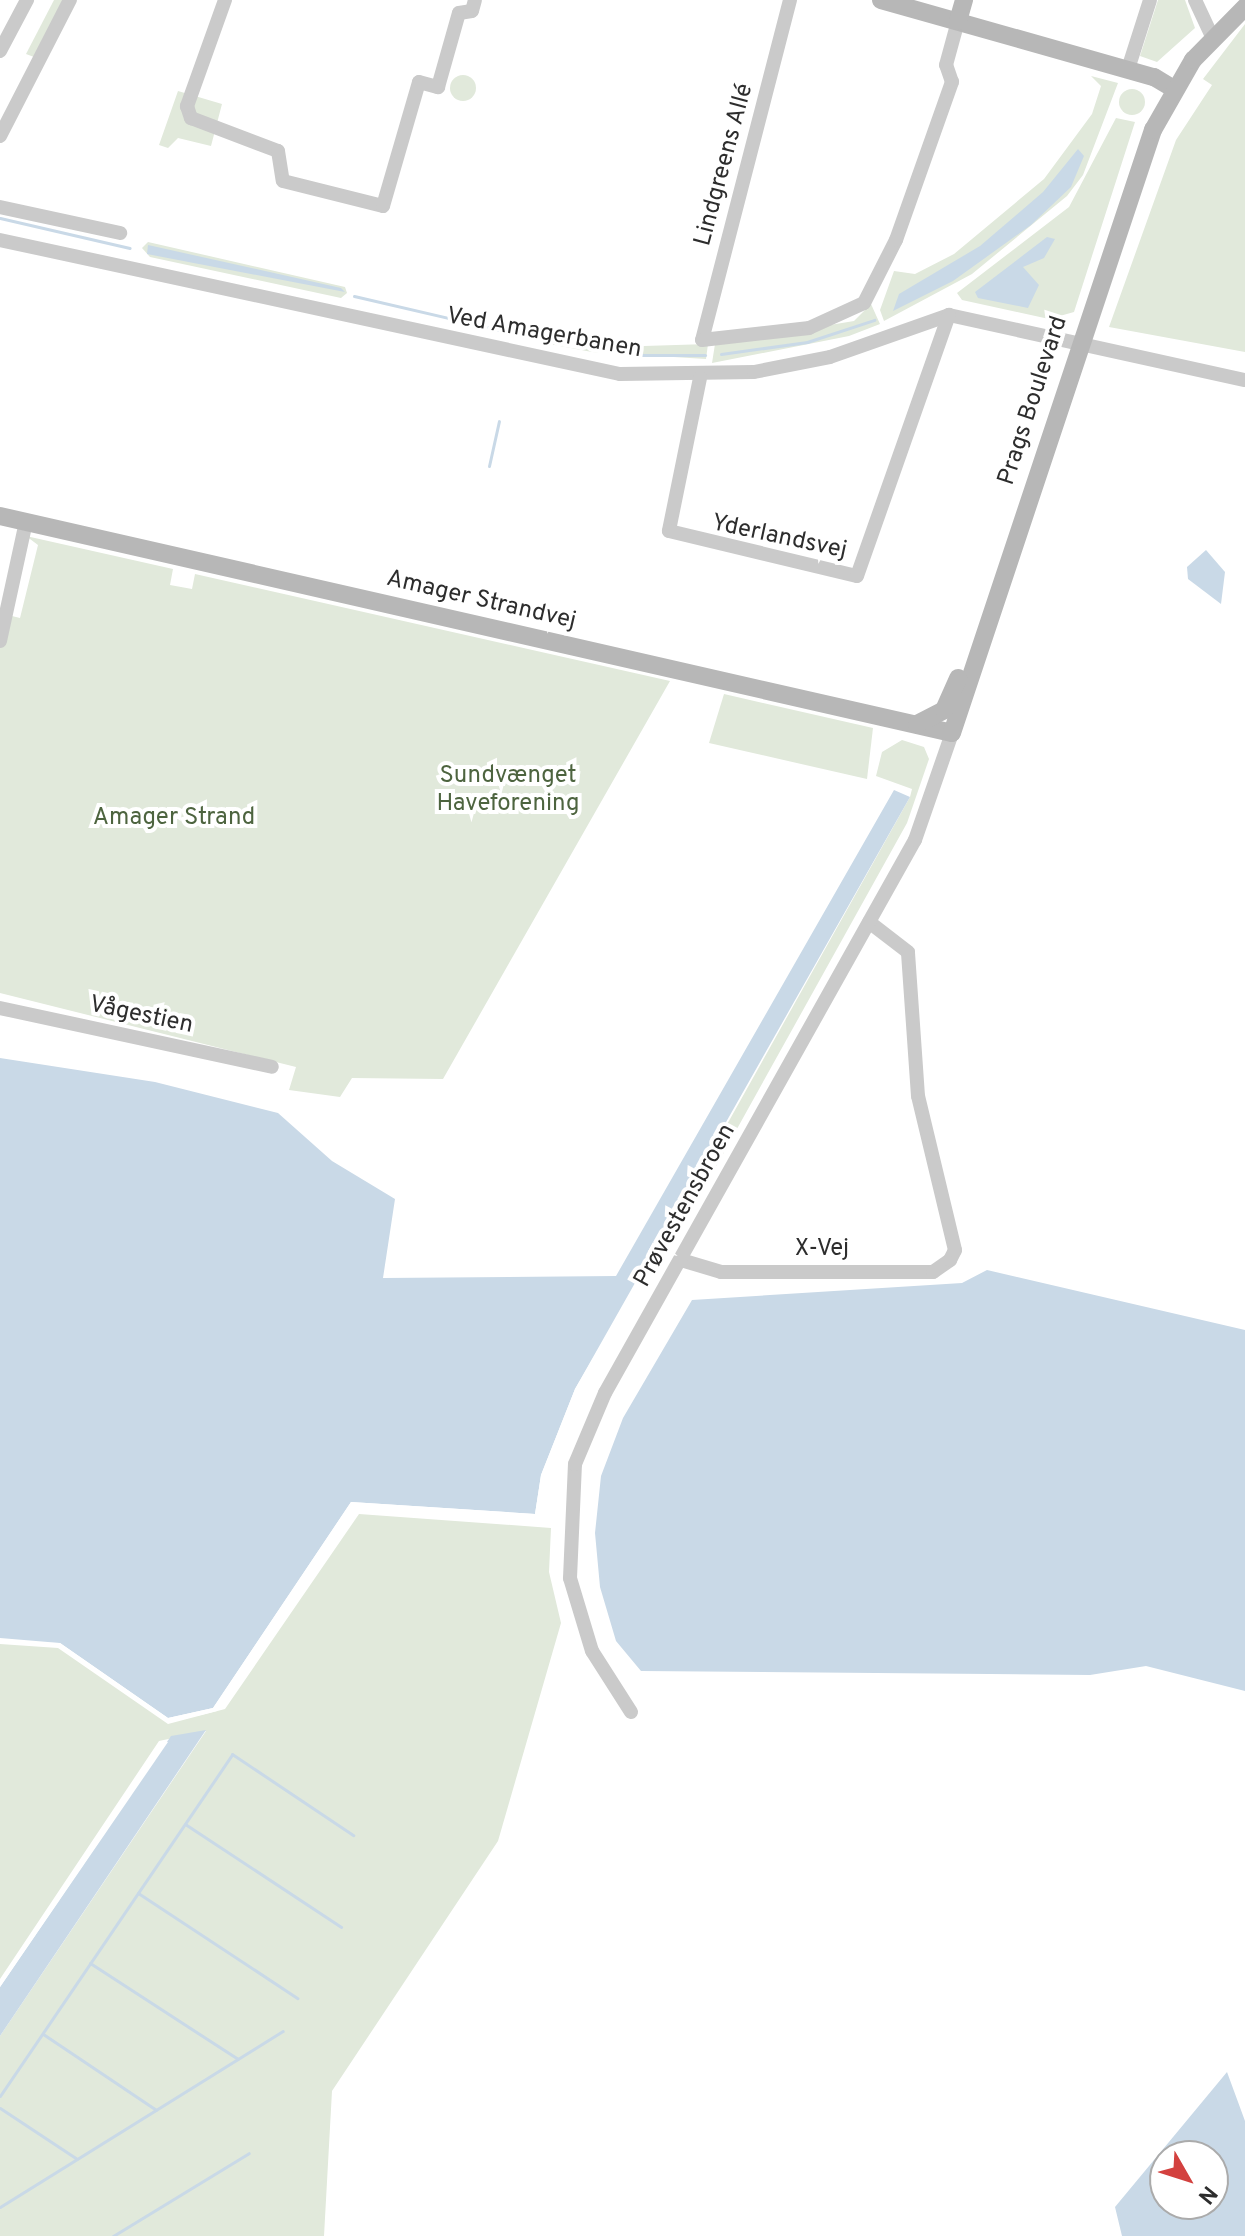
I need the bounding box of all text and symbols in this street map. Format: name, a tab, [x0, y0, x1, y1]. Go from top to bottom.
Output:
street label: Lindgreens Allé	[689, 80, 761, 250]
street label: Ved Amagerbanen	[444, 303, 644, 365]
street label: Prags Boulevard	[993, 313, 1075, 489]
street label: Yderlandsvej	[709, 510, 849, 566]
street label: Amager Strandvej	[383, 565, 579, 637]
park label: Sundvænget Haveforening	[437, 763, 579, 819]
park label: Amager Strand	[93, 805, 255, 833]
street label: Vågestien	[87, 991, 195, 1041]
street label: Prøvestensbroen	[629, 1119, 743, 1293]
street label: X-Vej	[795, 1236, 849, 1264]
north arrow	[1149, 2140, 1229, 2220]
text: N	[1191, 2180, 1222, 2209]

